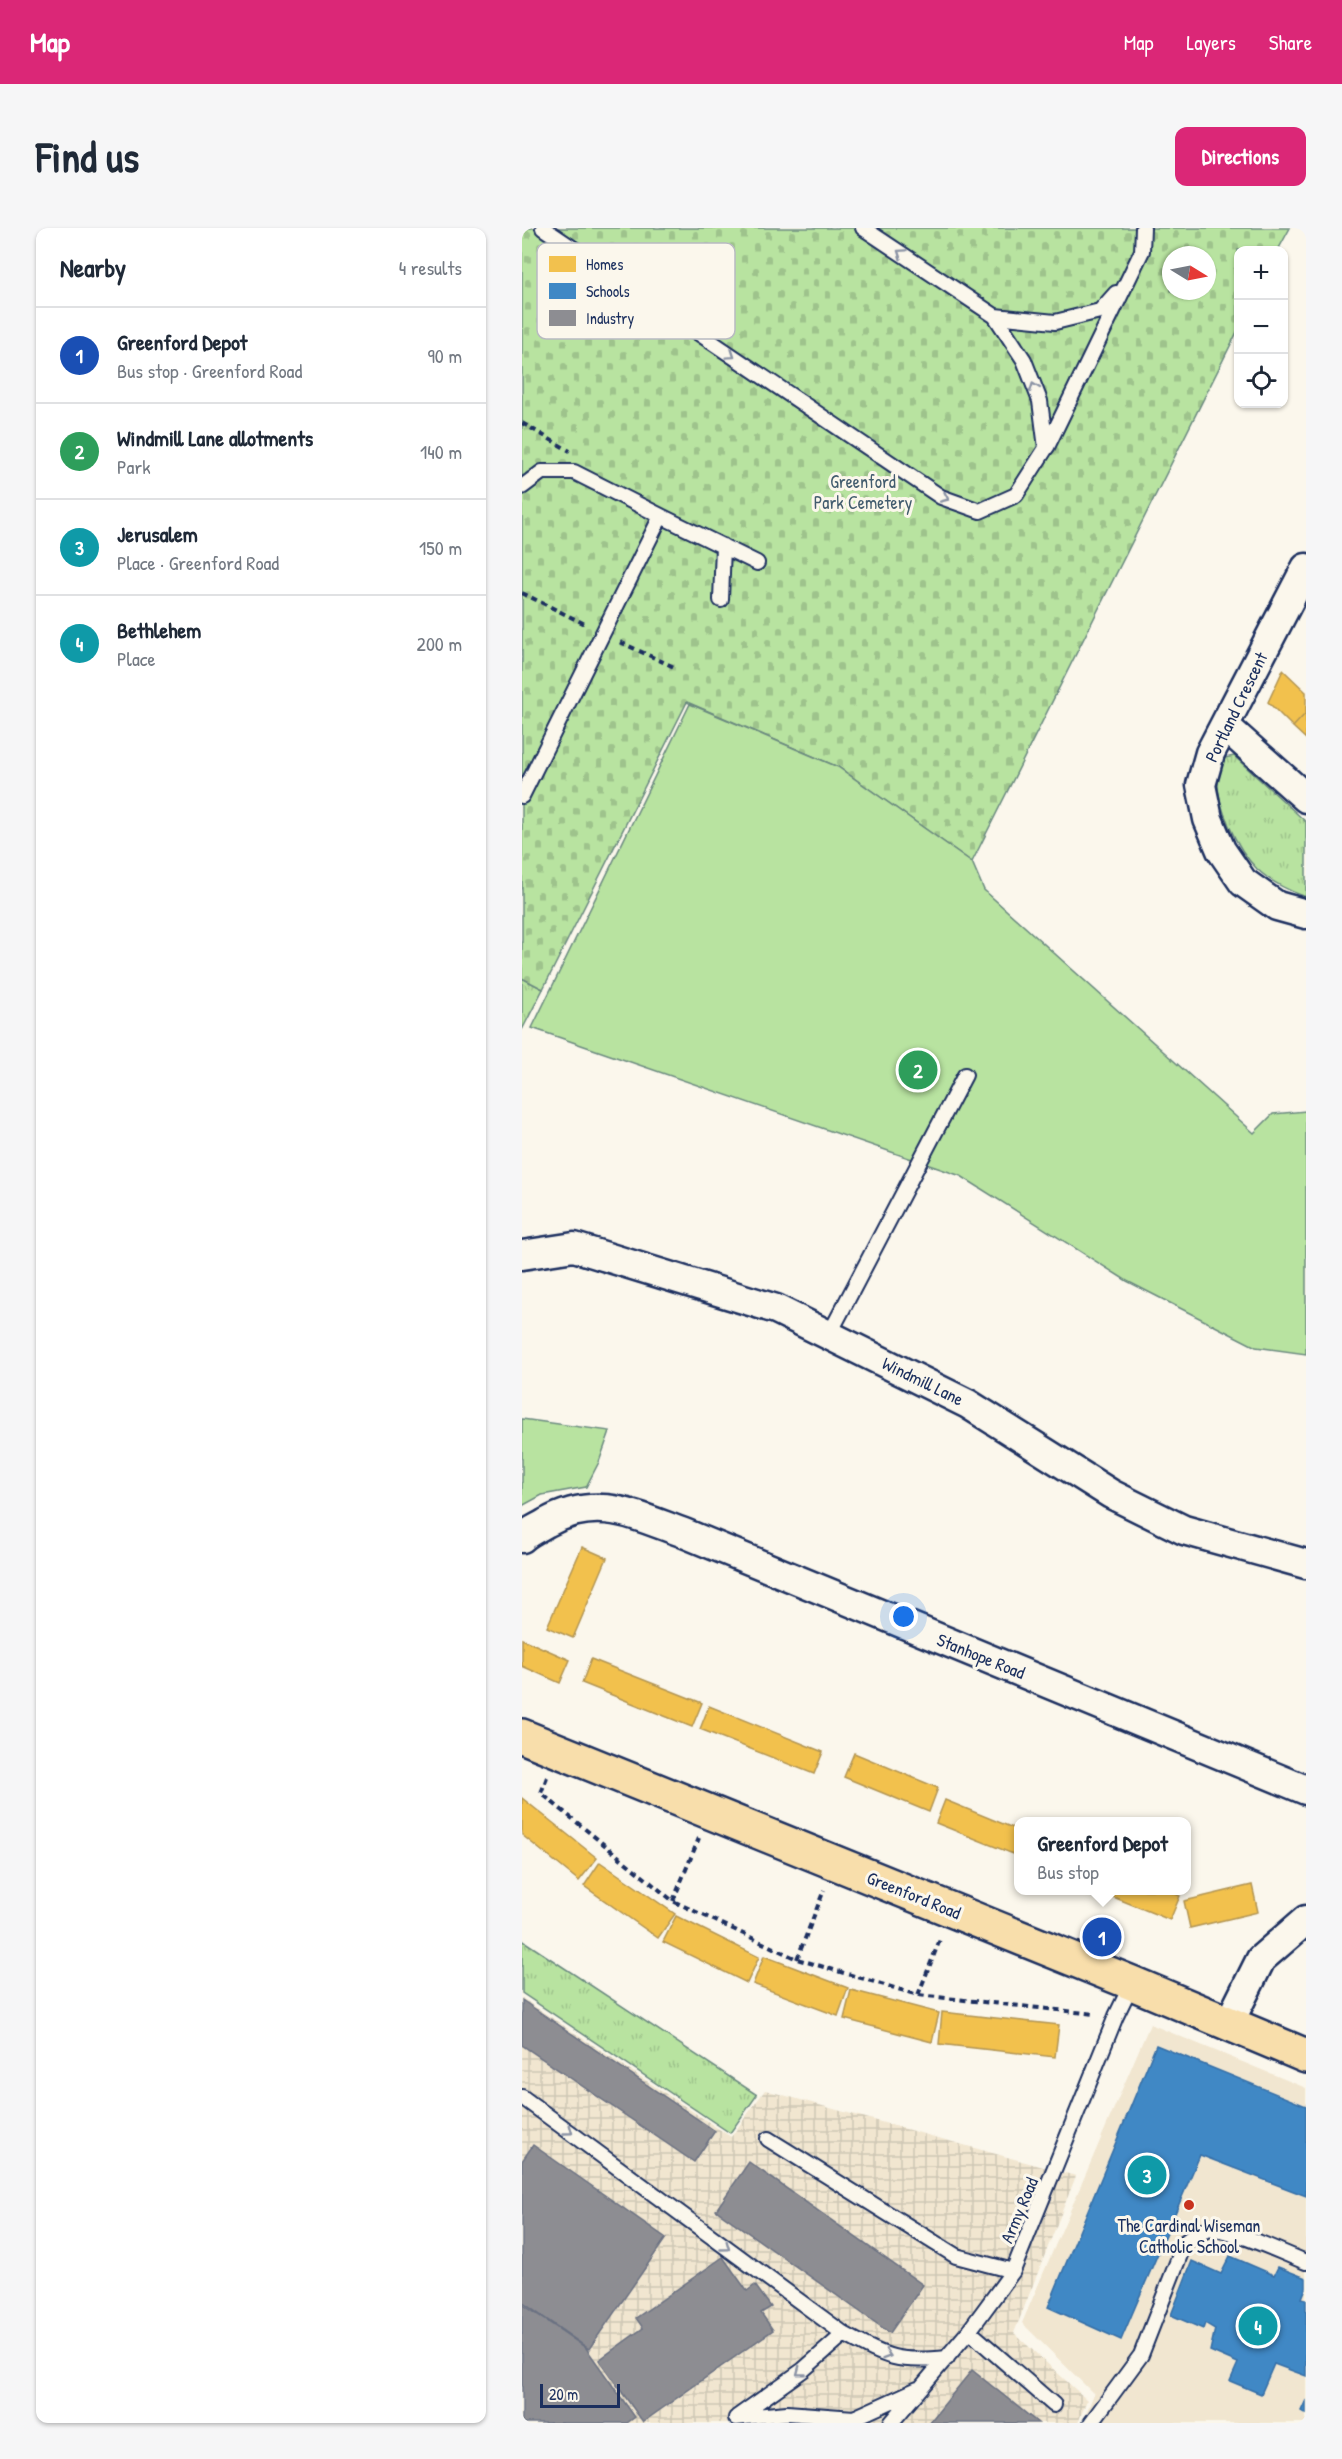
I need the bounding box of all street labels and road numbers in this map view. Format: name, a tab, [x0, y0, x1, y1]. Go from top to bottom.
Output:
street label: Portland Crescent	[1199, 647, 1274, 766]
street label: Windmill Lane	[878, 1351, 968, 1411]
street label: Stanhope Road	[933, 1627, 1029, 1685]
street label: Greenford Road	[863, 1865, 965, 1925]
street label: Army Road	[994, 2173, 1044, 2247]

